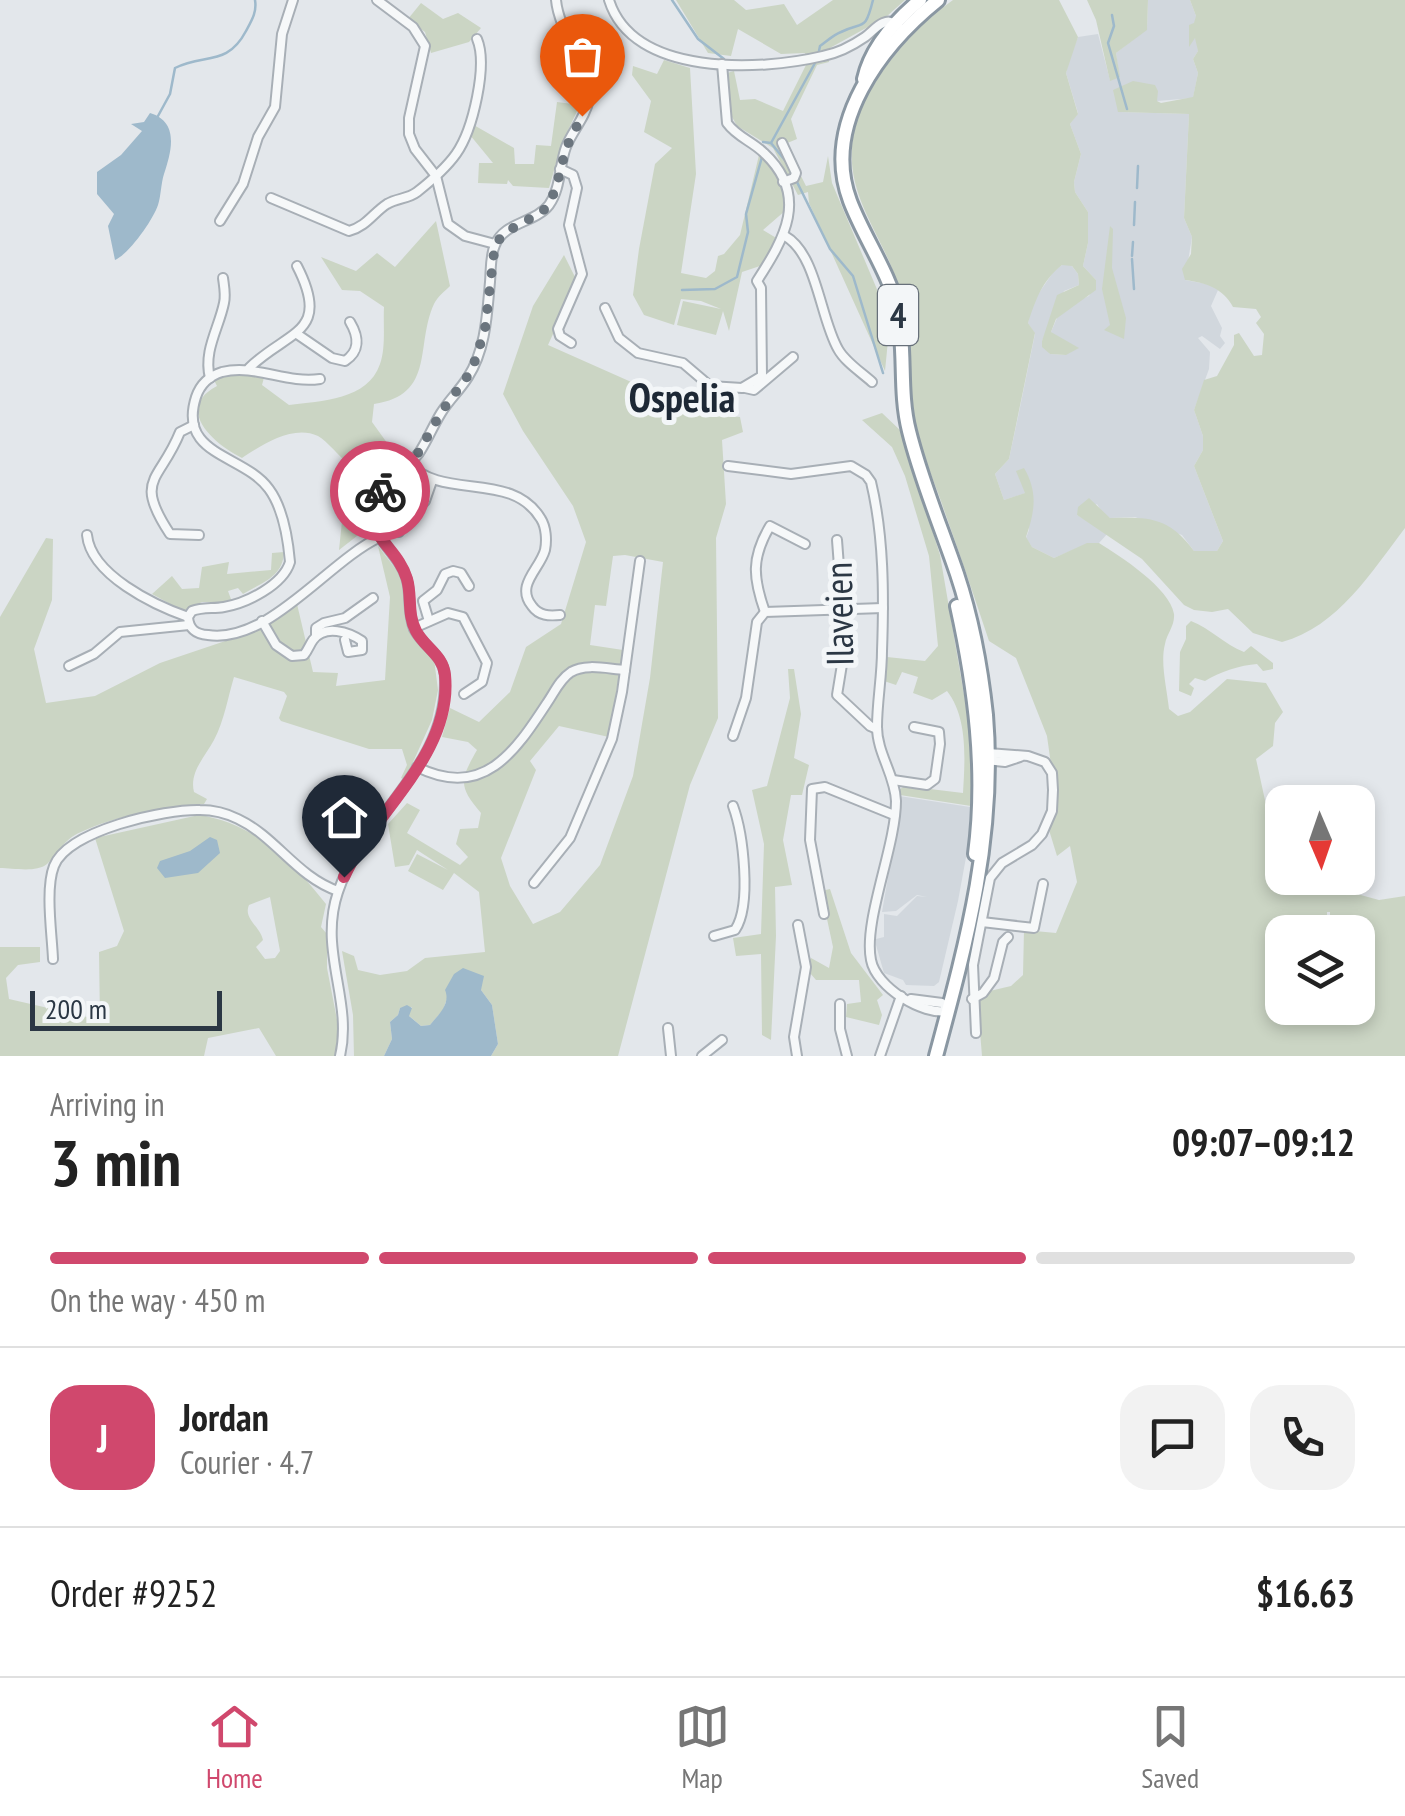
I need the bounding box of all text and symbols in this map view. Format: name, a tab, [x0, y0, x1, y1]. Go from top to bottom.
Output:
pin	[540, 14, 625, 117]
icon: bag	[555, 29, 610, 84]
road number: 4	[878, 285, 918, 345]
district label: Ospelia	[629, 371, 735, 423]
courier	[330, 441, 430, 541]
icon: bike	[353, 464, 408, 519]
street label: Ilaveien	[813, 562, 863, 666]
pin	[302, 775, 387, 878]
north arrow	[1265, 785, 1375, 895]
map controls	[1265, 785, 1375, 1025]
icon: home	[317, 790, 372, 845]
button: layers	[1265, 915, 1375, 1025]
scale bar	[30, 986, 222, 1030]
text: 200 m	[45, 990, 107, 1027]
text: Arriving in	[50, 1083, 165, 1125]
text: 09:07–09:12	[1172, 1117, 1355, 1166]
text: 3 min	[50, 1120, 181, 1204]
text: On the way · 450 m	[50, 1279, 265, 1321]
button: chat	[1120, 1385, 1225, 1490]
button: phone	[1250, 1385, 1355, 1490]
text: Jordan	[180, 1392, 269, 1441]
text: J	[97, 1413, 108, 1462]
text: Courier · 4.7	[180, 1441, 314, 1483]
text: Order #9252	[50, 1568, 217, 1617]
text: $16.63	[1256, 1568, 1355, 1617]
tab: Home	[206, 1699, 263, 1796]
tab: Map	[675, 1699, 730, 1796]
tab: Saved	[1141, 1699, 1199, 1796]

